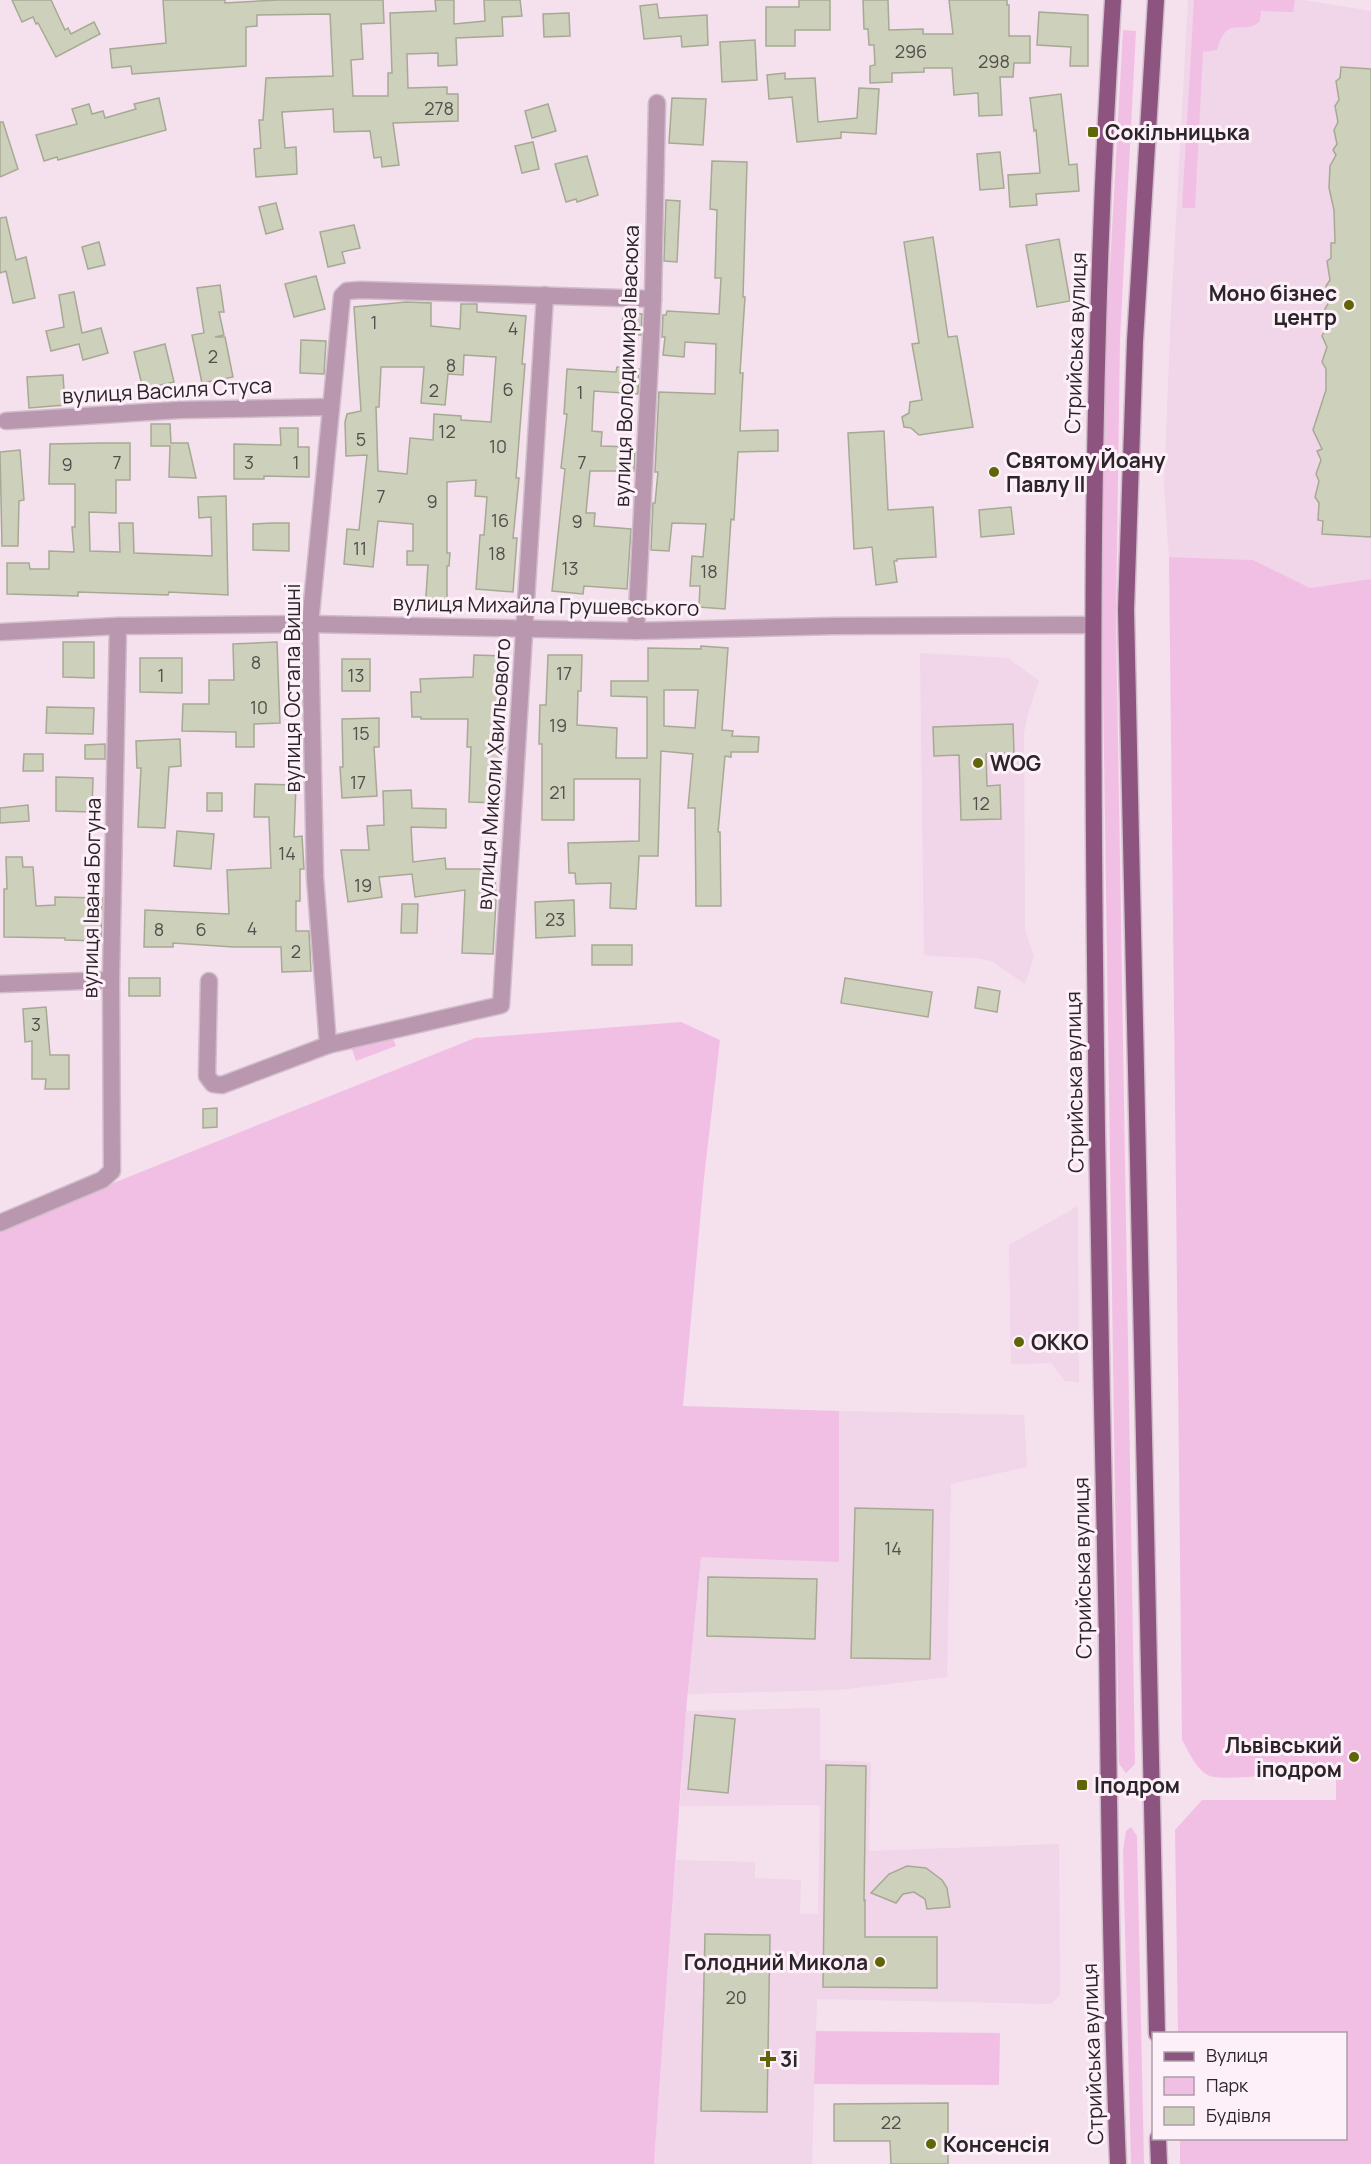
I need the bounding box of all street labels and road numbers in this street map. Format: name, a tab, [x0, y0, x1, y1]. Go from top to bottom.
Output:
street label: вулиця Володимира Івасюка	[607, 225, 645, 507]
street label: Стрийська вулиця	[1058, 252, 1092, 434]
street label: вулиця Василя Стуса	[61, 371, 273, 409]
street label: вулиця Остапа Вишні	[278, 583, 306, 793]
street label: вулиця Михайла Грушевського	[392, 588, 700, 622]
street label: вулиця Миколи Хвильового	[470, 637, 516, 911]
street label: вулиця Івана Богуна	[75, 797, 107, 999]
street label: Стрийська вулиця	[1058, 991, 1090, 1173]
street label: Стрийська вулиця	[1066, 1477, 1098, 1659]
street label: Стрийська вулиця	[1075, 1963, 1109, 2145]

